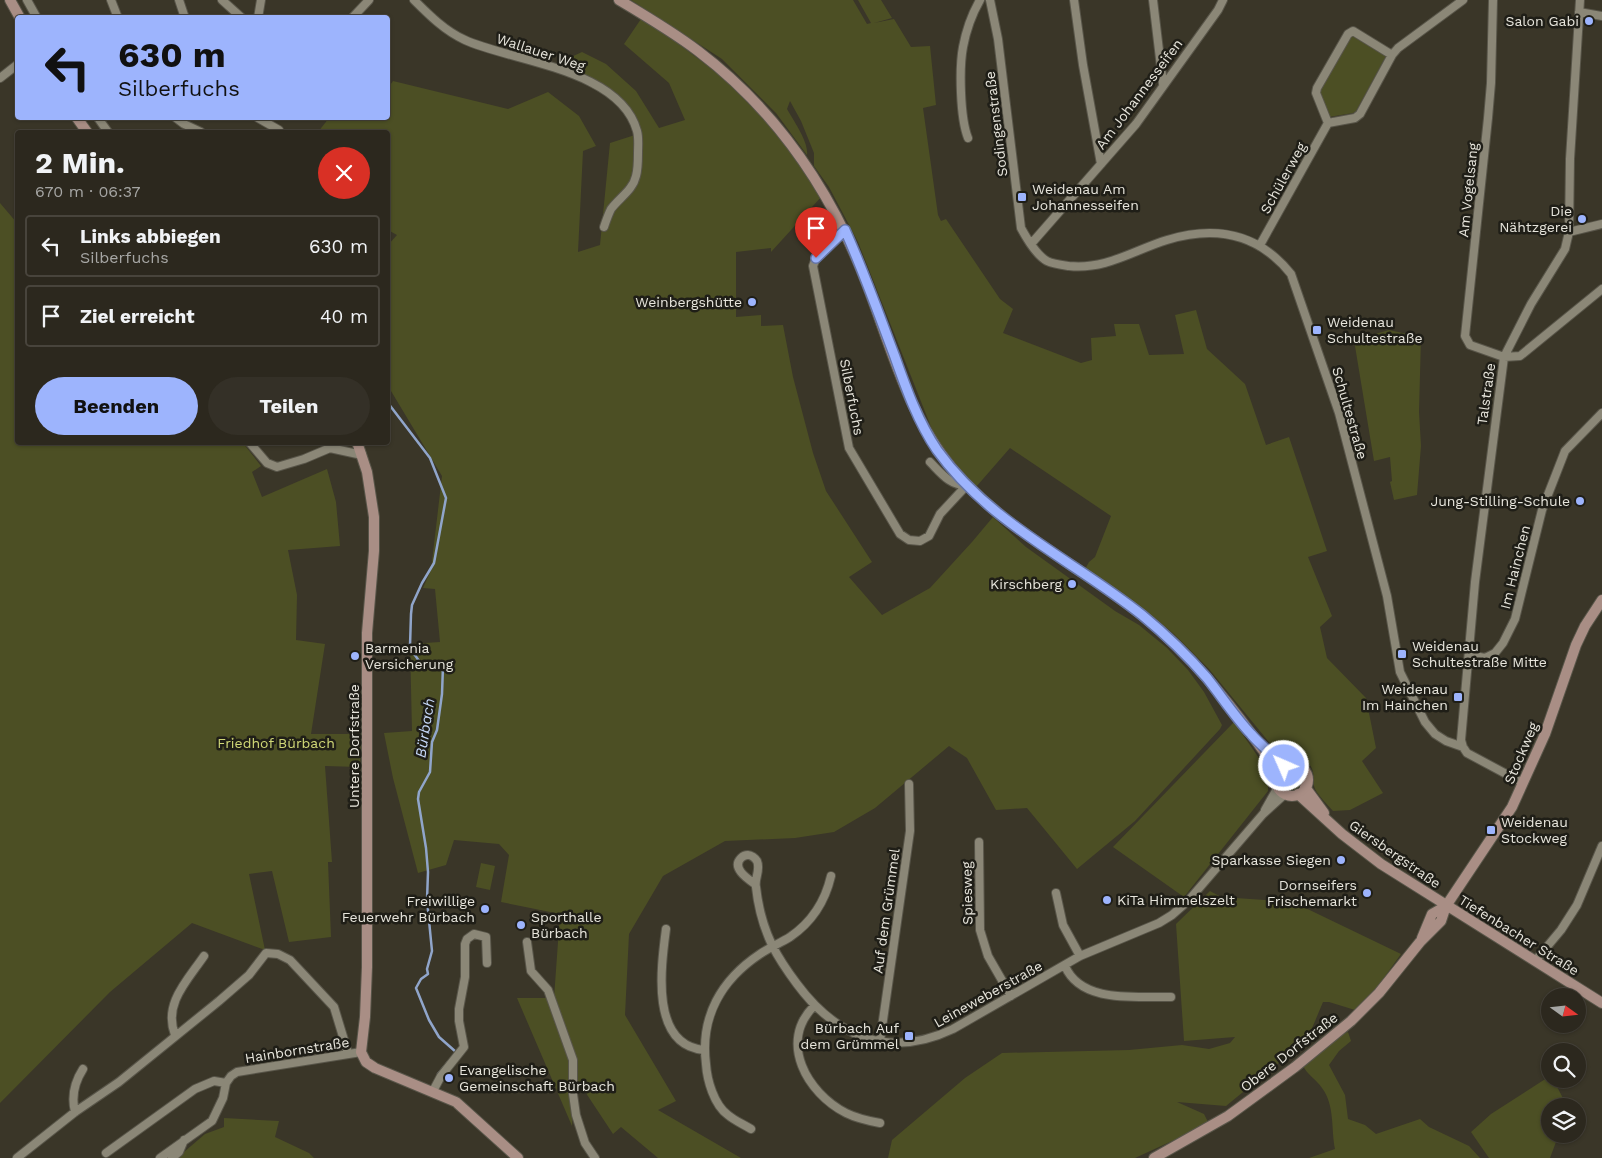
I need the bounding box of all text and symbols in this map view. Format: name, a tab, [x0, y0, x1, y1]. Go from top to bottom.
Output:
place label: Salon Gabi	[1506, 13, 1579, 29]
marker: Salon Gabi	[1583, 15, 1595, 27]
street label: Wallauer Weg	[495, 30, 588, 74]
text: 630 m	[118, 34, 226, 76]
icon: left	[35, 35, 100, 100]
street label: Am Johannesseifen	[1092, 36, 1186, 152]
street label: Sodingenstraße	[982, 70, 1010, 178]
text: Silberfuchs	[118, 76, 240, 101]
street label: Schülerweg	[1257, 139, 1309, 217]
street label: Am Vogelsang	[1455, 141, 1481, 238]
text: 2 Min.	[35, 145, 125, 180]
button: close	[318, 147, 370, 199]
place label: Weidenau Am Johannesseifen	[1032, 181, 1139, 213]
text: 670 m · 06:37	[35, 182, 141, 201]
marker: Weidenau Am Johannesseifen	[1016, 191, 1028, 203]
place label: Die Nähtzgerei	[1499, 203, 1572, 235]
pin	[795, 207, 837, 258]
marker: Die Nähtzgerei	[1576, 213, 1588, 225]
icon: arrive	[802, 214, 830, 242]
text: Links abbiegen	[80, 225, 221, 248]
icon: left	[37, 232, 65, 260]
text: 630 m	[309, 235, 368, 258]
text: Silberfuchs	[80, 248, 169, 267]
place label: Weinbergshütte	[635, 294, 742, 310]
marker: Weinbergshütte	[746, 296, 758, 308]
icon: arrive	[37, 302, 65, 330]
text: Ziel erreicht	[80, 305, 195, 328]
text: 40 m	[320, 305, 368, 328]
place label: Weidenau Schultestraße	[1327, 314, 1422, 346]
marker: Weidenau Schultestraße	[1311, 324, 1323, 336]
street label: Silberfuchs	[837, 357, 867, 437]
street label: Talstraße	[1474, 362, 1498, 426]
street label: Schultestraße	[1329, 365, 1371, 461]
button: Beenden	[35, 377, 198, 435]
button: Teilen	[208, 377, 370, 435]
place label: Jung-Stilling-Schule	[1430, 493, 1570, 509]
marker: Jung-Stilling-Schule	[1574, 495, 1586, 507]
street label: Im Hainchen	[1497, 523, 1533, 611]
place label: Kirschberg	[990, 576, 1063, 592]
marker: Kirschberg	[1066, 578, 1078, 590]
place label: Weidenau Schultestraße Mitte	[1412, 638, 1547, 670]
place label: Barmenia Versicherung	[365, 640, 454, 672]
marker: Weidenau Schultestraße Mitte	[1396, 648, 1408, 660]
marker: Barmenia Versicherung	[349, 650, 361, 662]
place label: Weidenau Im Hainchen	[1362, 681, 1448, 713]
street label: Untere Dorfstraße	[346, 684, 362, 808]
marker: Weidenau Im Hainchen	[1452, 691, 1464, 703]
water label: Bürbach	[411, 697, 439, 759]
street label: Stockweg	[1501, 719, 1541, 787]
park label: Friedhof Bürbach	[217, 735, 335, 751]
position arrow	[1257, 739, 1309, 791]
place label: Weidenau Stockweg	[1501, 814, 1568, 846]
street label: Giersbergstraße	[1346, 817, 1444, 891]
marker: Weidenau Stockweg	[1485, 824, 1497, 836]
street label: Auf dem Grümmel	[869, 847, 903, 974]
place label: Sparkasse Siegen	[1211, 852, 1331, 868]
marker: Sparkasse Siegen	[1335, 854, 1347, 866]
street label: Spiesweg	[958, 861, 976, 925]
place label: Dornseifers Frischemarkt	[1267, 877, 1357, 909]
marker: Dornseifers Frischemarkt	[1361, 887, 1373, 899]
place label: KiTa Himmelszelt	[1117, 892, 1235, 908]
street label: Tiefenbacher Straße	[1456, 892, 1582, 978]
place label: Freiwillige Feuerwehr Bürbach	[342, 893, 475, 925]
marker: KiTa Himmelszelt	[1101, 894, 1113, 906]
marker: Freiwillige Feuerwehr Bürbach	[479, 903, 491, 915]
place label: Sporthalle Bürbach	[531, 909, 601, 941]
marker: Sporthalle Bürbach	[515, 919, 527, 931]
street label: Leineweberstraße	[931, 957, 1045, 1031]
north arrow	[1541, 988, 1586, 1032]
map controls	[1541, 988, 1586, 1143]
street label: Obere Dorfstraße	[1237, 1009, 1341, 1095]
place label: Bürbach Auf dem Grümmel	[800, 1020, 900, 1052]
marker: Bürbach Auf dem Grümmel	[903, 1030, 915, 1042]
street label: Hainbornstraße	[244, 1034, 350, 1066]
button: search	[1541, 1043, 1586, 1088]
place label: Evangelische Gemeinschaft Bürbach	[459, 1062, 615, 1094]
marker: Evangelische Gemeinschaft Bürbach	[443, 1072, 455, 1084]
button: layers	[1541, 1098, 1586, 1143]

